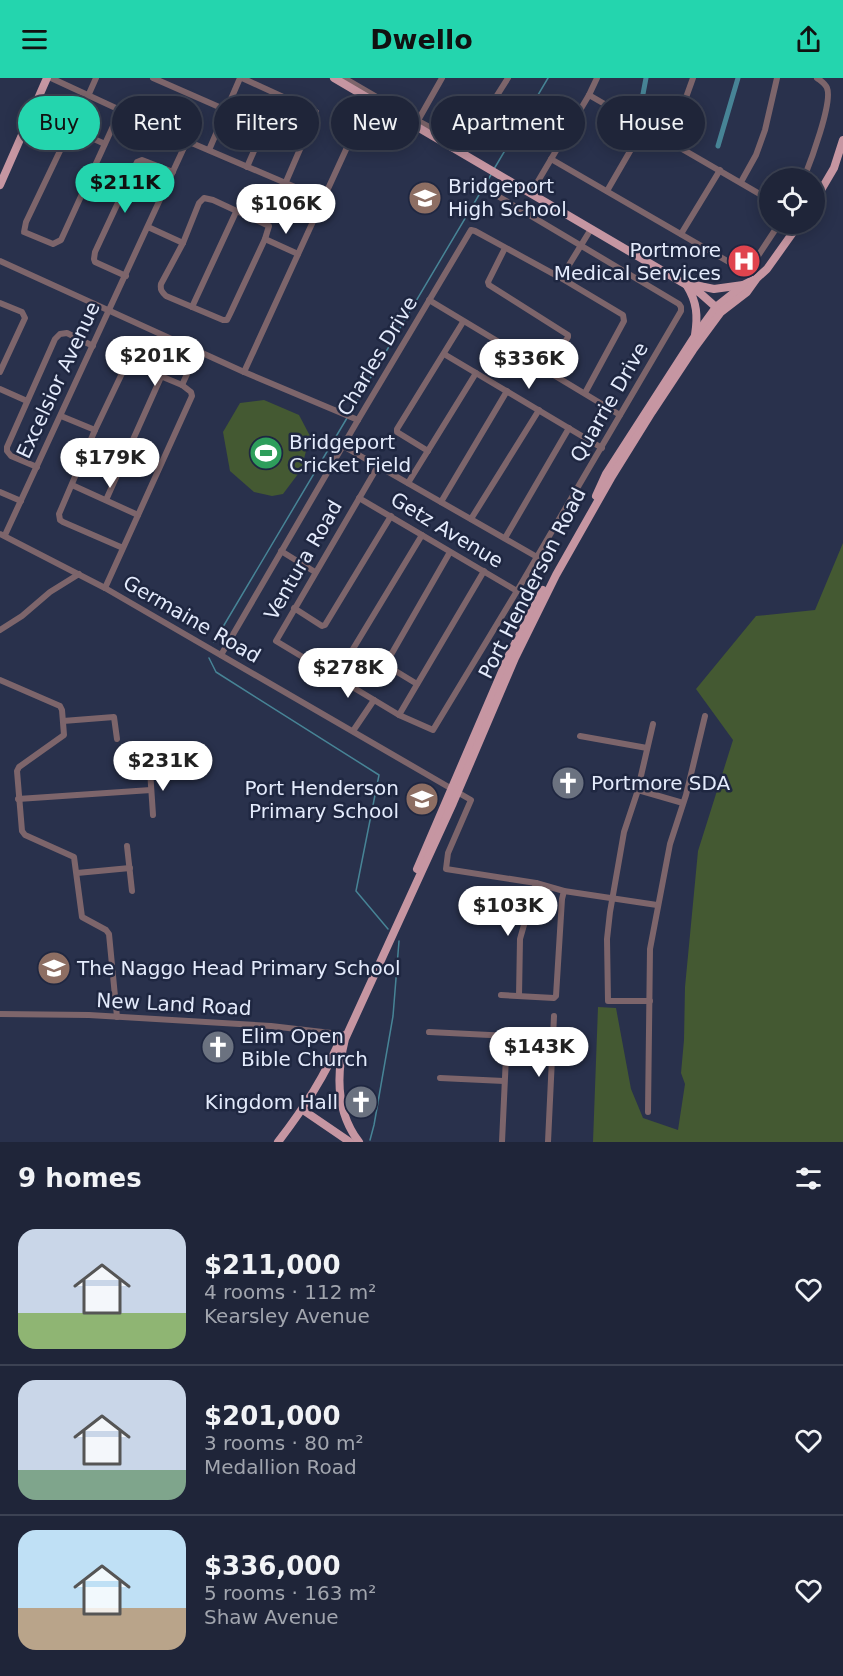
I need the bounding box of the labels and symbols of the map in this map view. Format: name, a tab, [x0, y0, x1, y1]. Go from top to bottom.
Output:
pin: $211K	[83, 163, 167, 214]
place label: Bridgeport High School	[448, 174, 567, 221]
school or university icon: Bridgeport High School	[407, 180, 443, 216]
pin: $106K	[244, 184, 328, 235]
place label: Portmore Medical Services	[554, 238, 721, 285]
hospital icon: Portmore Medical Services	[726, 243, 762, 279]
street label: Charles Drive	[332, 292, 422, 420]
street label: Excelsior Avenue	[11, 298, 105, 462]
pin: $201K	[113, 336, 197, 387]
street label: Quarrie Drive	[565, 338, 653, 466]
pin: $336K	[487, 339, 571, 390]
place label: Bridgeport Cricket Field	[289, 430, 411, 477]
sports icon: Bridgeport Cricket Field	[248, 435, 284, 471]
pin: $179K	[68, 438, 152, 489]
street label: Port Henderson Road	[473, 483, 591, 683]
street label: Getz Avenue	[386, 487, 508, 573]
street label: Ventura Road	[259, 496, 347, 624]
street label: Germaine Road	[119, 570, 265, 668]
pin: $278K	[306, 648, 390, 699]
pin: $231K	[121, 741, 205, 792]
church icon: Portmore SDA	[550, 765, 586, 801]
place label: Portmore SDA	[591, 771, 731, 795]
place label: Port Henderson Primary School	[244, 776, 399, 823]
school or university icon: Port Henderson Primary School	[404, 781, 440, 817]
pin: $103K	[466, 886, 550, 937]
school or university icon: The Naggo Head Primary School	[36, 950, 72, 986]
place label: The Naggo Head Primary School	[76, 956, 400, 980]
street label: New Land Road	[96, 988, 252, 1020]
place label: Elim Open Bible Church	[241, 1024, 368, 1071]
pin: $143K	[497, 1027, 581, 1078]
church icon: Elim Open Bible Church	[200, 1029, 236, 1065]
church icon: Kingdom Hall	[343, 1084, 379, 1120]
place label: Kingdom Hall	[205, 1090, 338, 1114]

